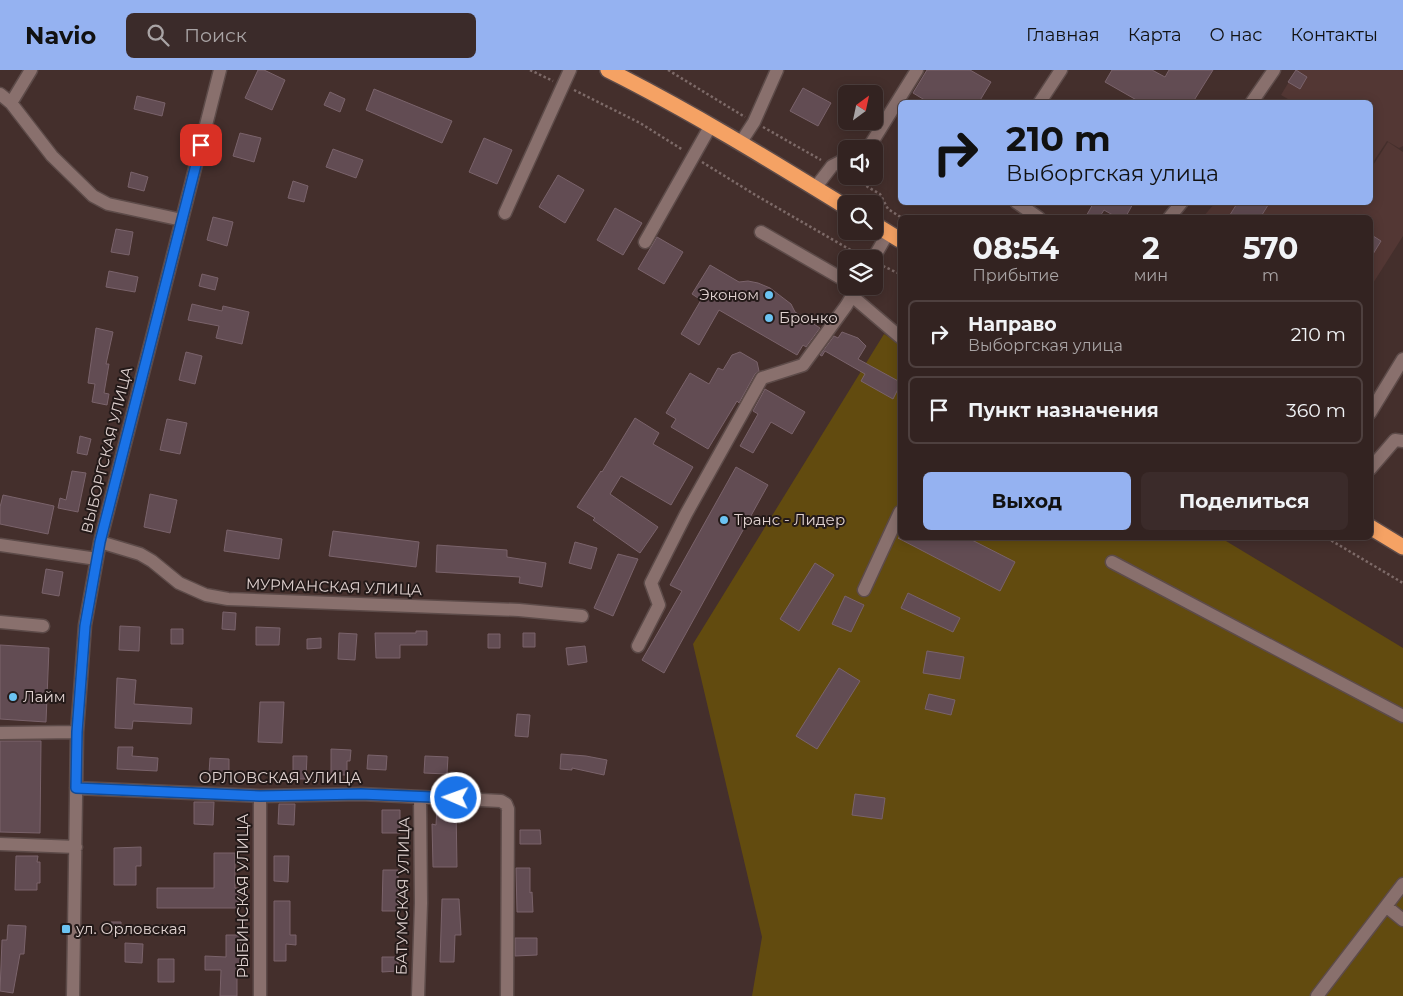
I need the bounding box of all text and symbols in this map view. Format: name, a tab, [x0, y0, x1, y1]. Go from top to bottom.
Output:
search box	[126, 13, 476, 58]
text: Navio	[25, 21, 96, 50]
icon: search	[144, 21, 172, 49]
text: Поиск	[184, 24, 247, 47]
text: Главная	[1026, 24, 1100, 46]
text: Карта	[1128, 24, 1182, 46]
text: О нас	[1210, 24, 1262, 46]
text: Контакты	[1290, 24, 1378, 46]
north arrow	[838, 85, 882, 130]
map controls	[838, 85, 883, 295]
text: 210 m	[1006, 117, 1111, 160]
icon: right	[923, 120, 988, 185]
pin	[180, 124, 222, 166]
icon: arrive	[187, 131, 215, 159]
button: sound	[838, 140, 883, 185]
text: Выборгская улица	[1006, 160, 1219, 187]
button: search	[838, 195, 883, 240]
text: 08:54	[973, 230, 1059, 267]
text: 2	[1142, 230, 1160, 267]
text: 570	[1243, 230, 1299, 267]
button: layers	[838, 250, 883, 295]
text: Прибытие	[972, 266, 1059, 285]
text: мин	[1134, 266, 1168, 285]
text: m	[1262, 266, 1279, 285]
place label: Эконом	[699, 285, 759, 304]
marker: Эконом	[763, 289, 775, 301]
place label: Бронко	[779, 308, 838, 327]
marker: Бронко	[763, 312, 775, 324]
text: Направо	[968, 313, 1057, 336]
icon: right	[925, 320, 953, 348]
text: 210 m	[1291, 323, 1346, 346]
text: Выборгская улица	[968, 336, 1123, 355]
street label: ВЫБОРГСКАЯ УЛИЦА	[77, 365, 136, 535]
icon: arrive	[925, 396, 953, 424]
text: Пункт назначения	[968, 399, 1159, 422]
text: 360 m	[1286, 399, 1346, 422]
button: Выход	[923, 472, 1131, 530]
button: Поделиться	[1141, 472, 1348, 530]
place label: Транс - Лидер	[734, 510, 845, 529]
marker: Транс - Лидер	[718, 514, 730, 526]
street label: МУРМАНСКАЯ УЛИЦА	[246, 574, 423, 599]
place label: Лайм	[23, 687, 66, 706]
marker: Лайм	[7, 691, 19, 703]
street label: ОРЛОВСКАЯ УЛИЦА	[199, 768, 361, 787]
position arrow	[429, 771, 481, 823]
street label: РЫБИНСКАЯ УЛИЦА	[233, 814, 252, 978]
street label: БАТУМСКАЯ УЛИЦА	[392, 817, 413, 975]
place label: ул. Орловская	[75, 919, 187, 938]
marker: ул. Орловская	[60, 923, 72, 935]

